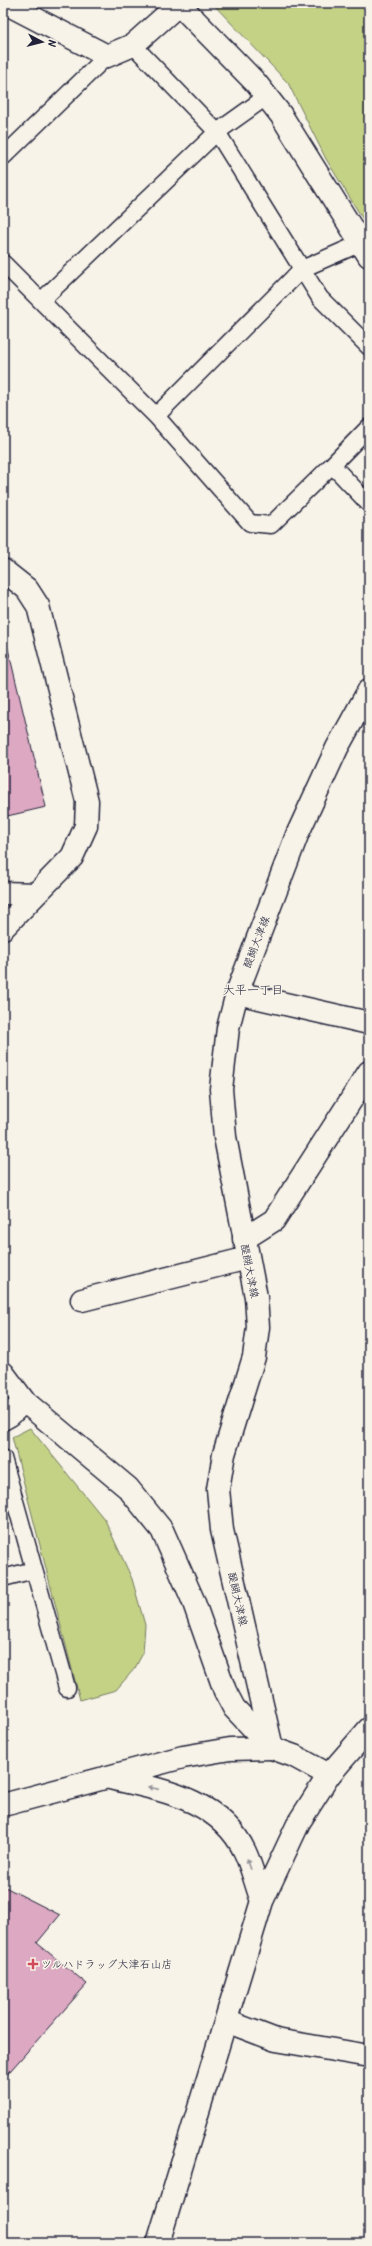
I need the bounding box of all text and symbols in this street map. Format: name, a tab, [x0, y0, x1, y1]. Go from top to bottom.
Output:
north arrow	[22, 22, 62, 62]
text: N	[42, 39, 60, 48]
street label: 醍醐大津線	[239, 913, 275, 971]
district label: 大平一丁目	[223, 981, 283, 1000]
street label: 醍醐大津線	[235, 1242, 263, 1300]
street label: 醍醐大津線	[222, 1570, 252, 1628]
one-way arrow	[147, 1784, 159, 1790]
one-way arrow	[246, 1858, 252, 1870]
place label: ツルハドラッグ大津石山店	[41, 1956, 173, 1974]
marker: ツルハドラッグ大津石山店	[28, 1959, 38, 1969]

